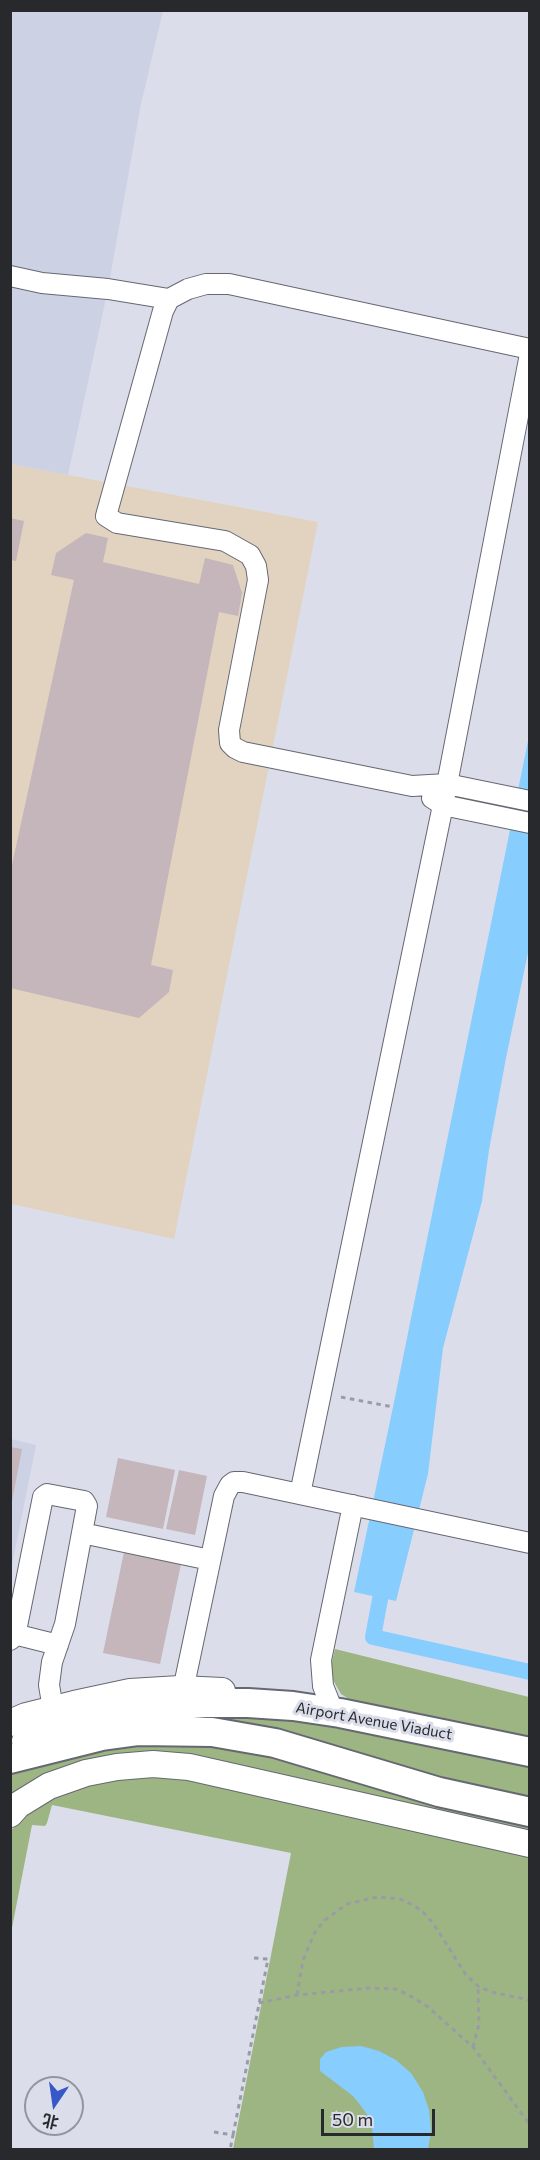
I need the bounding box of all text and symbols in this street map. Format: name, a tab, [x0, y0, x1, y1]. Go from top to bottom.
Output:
street label: Airport Avenue Viaduct	[294, 1698, 454, 1744]
north arrow	[24, 2076, 84, 2136]
scale bar	[324, 2097, 438, 2135]
text: 50 m	[332, 2108, 373, 2130]
text: 北	[40, 2111, 60, 2133]

